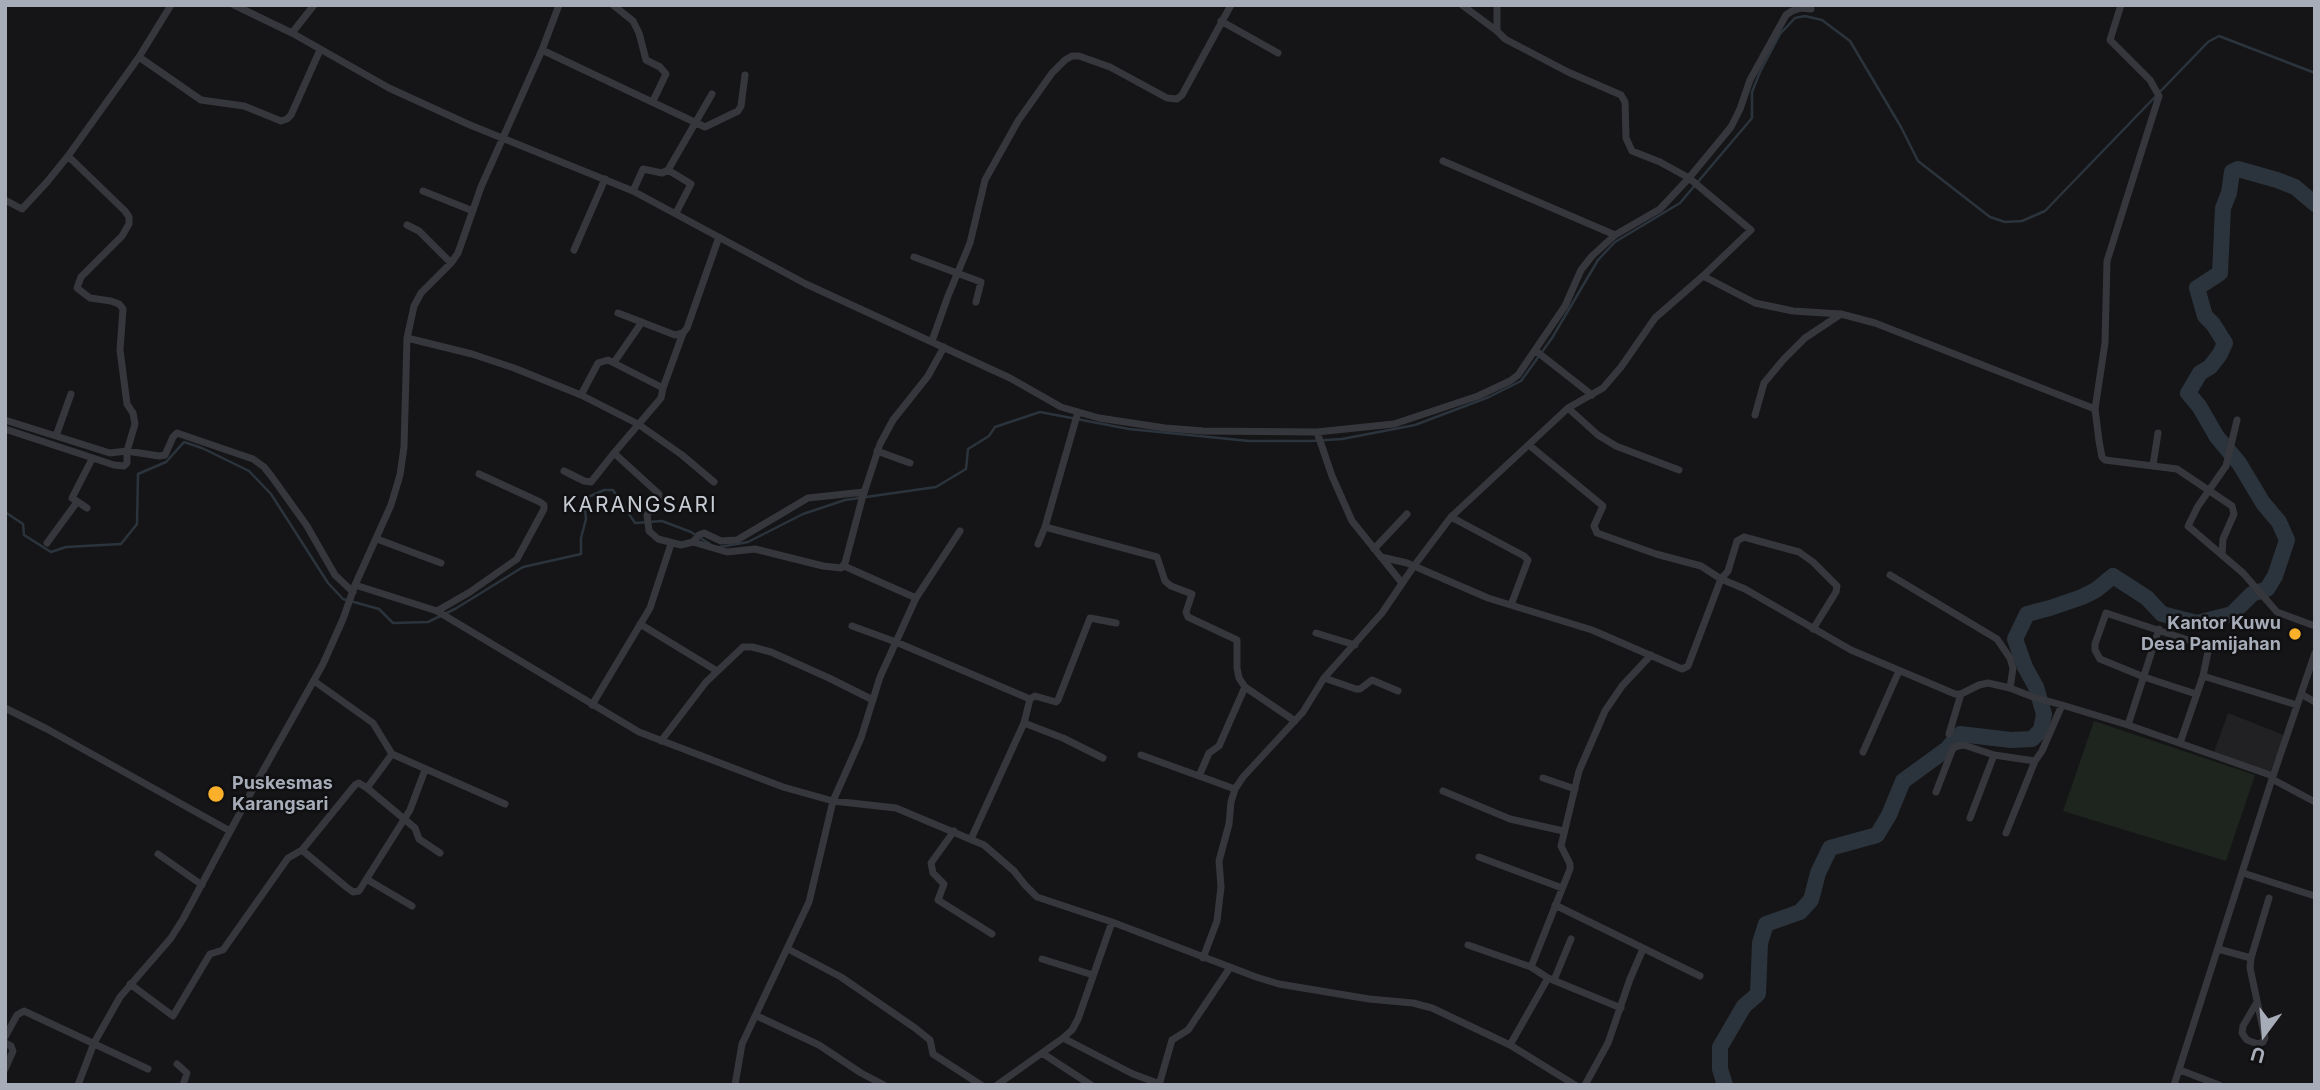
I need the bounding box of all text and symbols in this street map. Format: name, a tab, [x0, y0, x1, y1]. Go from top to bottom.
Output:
district label: KARANGSARI	[564, 493, 716, 519]
place label: Kantor Kuwu Desa Pamijahan	[2141, 613, 2281, 656]
marker: Kantor Kuwu Desa Pamijahan	[2287, 626, 2303, 642]
place label: Puskesmas Karangsari	[232, 773, 333, 816]
marker: Puskesmas Karangsari	[206, 784, 226, 804]
north arrow	[2229, 999, 2299, 1069]
text: U	[2248, 1042, 2268, 1068]

